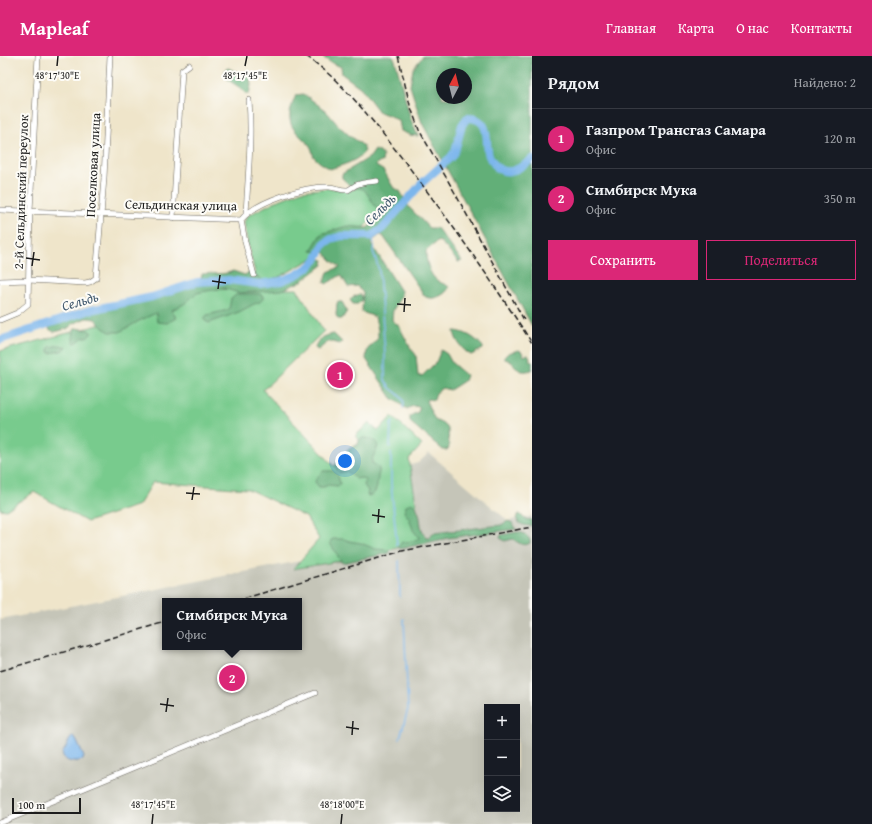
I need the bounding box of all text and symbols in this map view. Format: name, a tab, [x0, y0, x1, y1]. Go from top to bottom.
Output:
text: Mapleaf	[20, 14, 89, 42]
text: Главная	[606, 18, 656, 38]
text: Карта	[678, 18, 714, 38]
text: О нас	[736, 18, 769, 38]
text: Контакты	[791, 18, 852, 38]
text: 48°17'30"E	[35, 68, 79, 83]
text: 48°17'45"E	[223, 68, 267, 83]
north arrow	[436, 68, 472, 104]
text: Рядом	[548, 70, 599, 95]
text: Найдено: 2	[794, 73, 856, 92]
street label: Поселковая улица	[81, 112, 105, 218]
street label: 2-й Сельдинский переулок	[9, 114, 33, 270]
text: Газпром Трансгаз Самара	[586, 119, 766, 140]
text: 1	[558, 129, 564, 148]
text: 120 m	[824, 129, 856, 148]
text: Офис	[586, 140, 616, 159]
text: Симбирск Мука	[586, 179, 697, 200]
water label: Сельдь	[360, 189, 400, 229]
text: 2	[558, 189, 564, 208]
text: 350 m	[824, 189, 856, 208]
street label: Сельдинская улица	[125, 195, 238, 215]
text: Офис	[586, 200, 616, 219]
button: Сохранить	[548, 240, 698, 280]
button: Поделиться	[706, 240, 856, 280]
water label: Сельдь	[59, 286, 101, 316]
pin: 1	[327, 360, 353, 390]
your location	[335, 451, 355, 471]
popup	[162, 598, 302, 650]
text: Симбирск Мука	[177, 604, 287, 625]
text: Офис	[177, 625, 207, 644]
pin: 2	[219, 663, 245, 693]
map controls	[484, 704, 520, 812]
button: +	[484, 704, 520, 740]
button: −	[484, 740, 520, 776]
button: layers	[484, 776, 520, 812]
scale bar	[12, 796, 81, 815]
text: 100 m	[18, 797, 45, 813]
text: 48°17'45"E	[131, 797, 175, 812]
text: 48°18'00"E	[320, 797, 364, 812]

